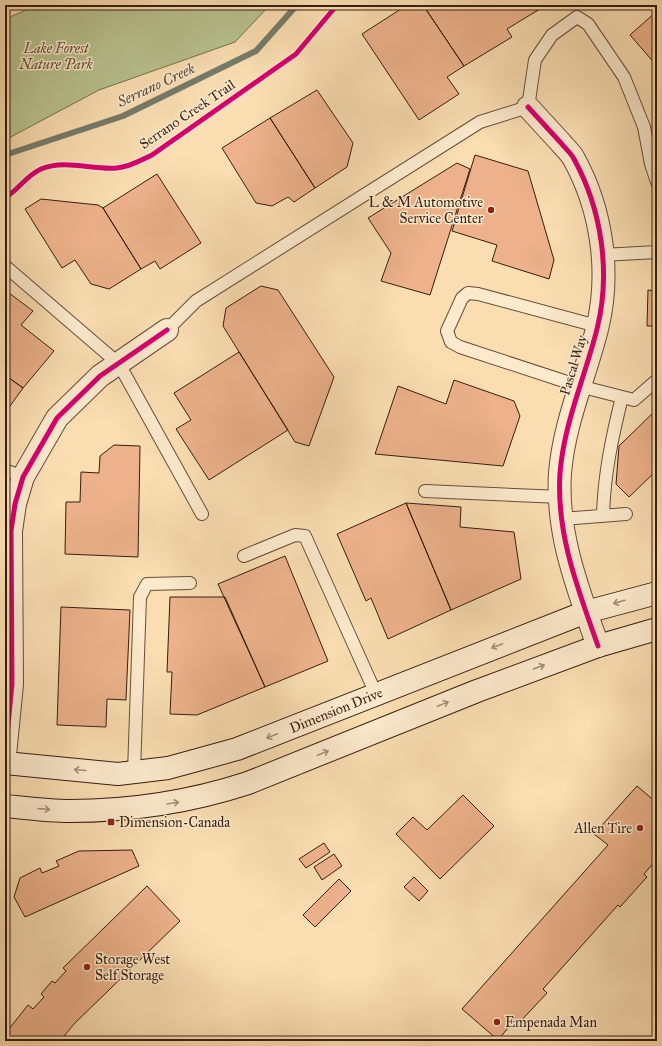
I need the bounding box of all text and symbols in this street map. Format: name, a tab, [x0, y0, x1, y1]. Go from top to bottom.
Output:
park label: Lake Forest Nature Park	[18, 40, 94, 73]
water label: Serrano Creek	[113, 59, 198, 111]
street label: Serrano Creek Trail	[136, 76, 239, 153]
place label: L & M Automotive Service Center	[369, 194, 484, 227]
marker: L & M Automotive Service Center	[486, 205, 496, 215]
street label: Pascal Way	[556, 332, 591, 397]
one-way arrow	[613, 599, 626, 606]
one-way arrow	[492, 643, 504, 651]
one-way arrow	[533, 663, 545, 671]
street label: Dimension Drive	[287, 684, 385, 737]
one-way arrow	[437, 700, 449, 708]
one-way arrow	[267, 732, 279, 740]
one-way arrow	[316, 749, 328, 757]
one-way arrow	[74, 767, 87, 774]
one-way arrow	[166, 798, 179, 806]
one-way arrow	[37, 806, 50, 813]
place label: Dimension-Canada	[119, 814, 230, 831]
marker: Dimension-Canada	[106, 817, 116, 827]
place label: Allen Tire	[573, 820, 632, 837]
marker: Allen Tire	[635, 823, 645, 833]
place label: Storage West Self Storage	[95, 951, 170, 984]
marker: Storage West Self Storage	[82, 962, 92, 972]
place label: Empenada Man	[505, 1014, 597, 1031]
marker: Empenada Man	[492, 1017, 502, 1027]

